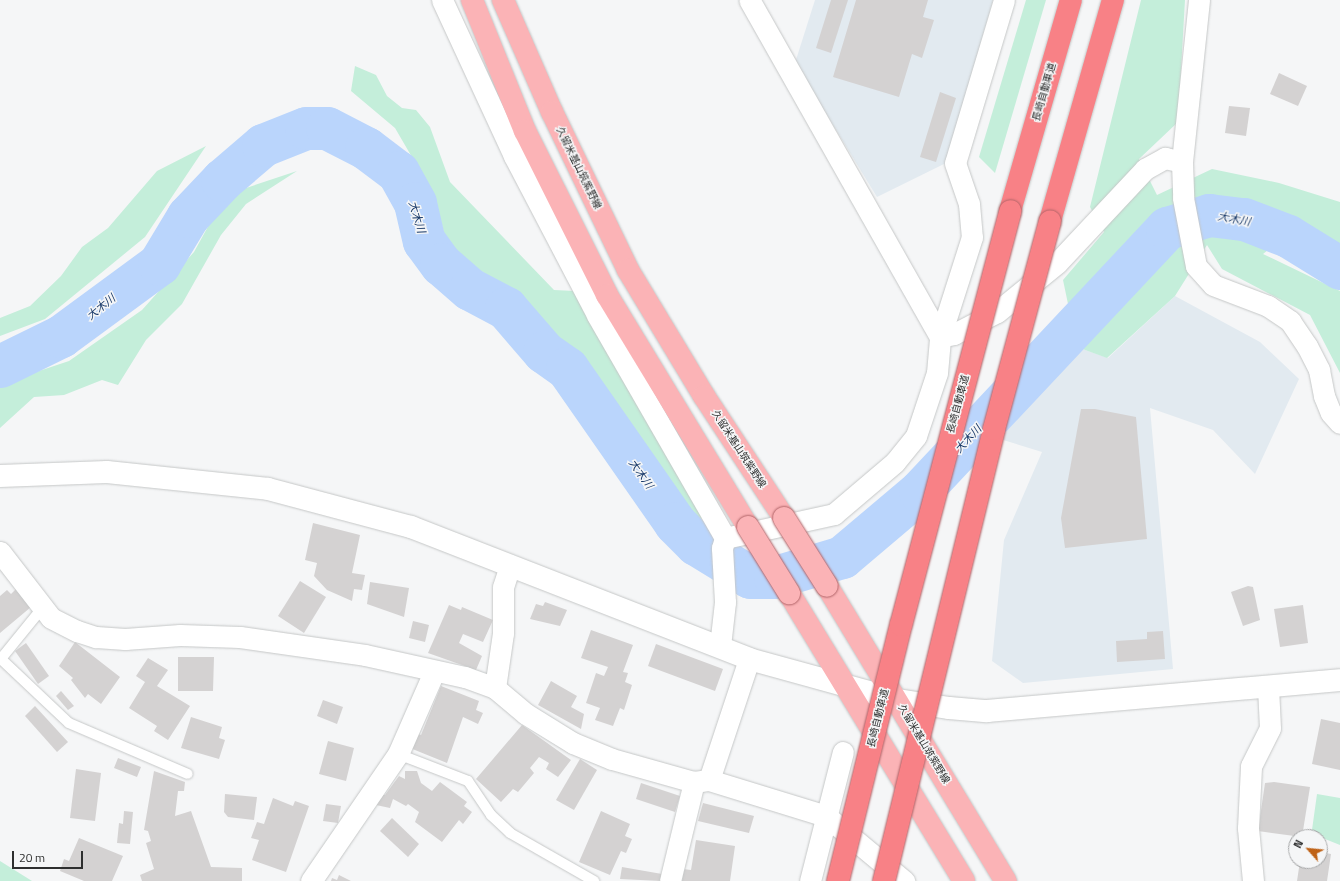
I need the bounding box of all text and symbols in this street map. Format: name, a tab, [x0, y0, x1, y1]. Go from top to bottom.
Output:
street label: 長崎自動車道	[1030, 62, 1058, 122]
street label: 久留米基山筑紫野線	[554, 125, 604, 211]
water label: 大木川	[406, 199, 428, 235]
water label: 大木川	[1217, 209, 1251, 229]
water label: 大木川	[84, 291, 118, 323]
street label: 長崎自動車道	[944, 373, 972, 435]
street label: 久留米基山筑紫野線	[709, 408, 769, 490]
water label: 大木川	[952, 422, 984, 456]
water label: 大木川	[626, 457, 656, 491]
street label: 長崎自動車道	[865, 687, 891, 749]
street label: 久留米基山筑紫野線	[896, 702, 952, 786]
north arrow	[1288, 829, 1328, 869]
text: N	[1289, 837, 1307, 851]
scale bar	[14, 843, 85, 869]
text: 20 m	[19, 848, 45, 867]

